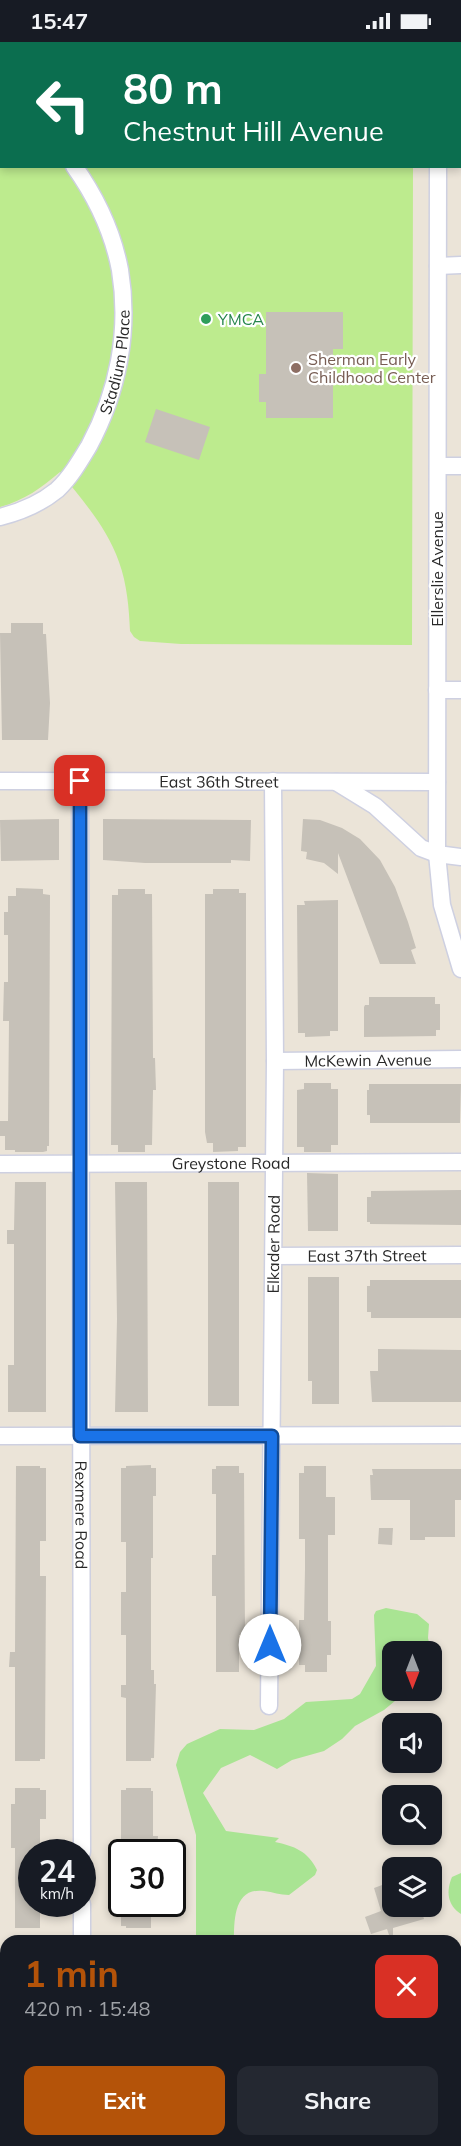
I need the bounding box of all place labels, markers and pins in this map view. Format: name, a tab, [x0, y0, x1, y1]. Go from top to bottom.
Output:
place label: YMCA	[217, 309, 264, 329]
marker: YMCA	[199, 312, 213, 326]
place label: Sherman Early Childhood Center	[308, 349, 436, 387]
marker: Sherman Early Childhood Center	[289, 361, 303, 375]
pin	[54, 755, 105, 806]

